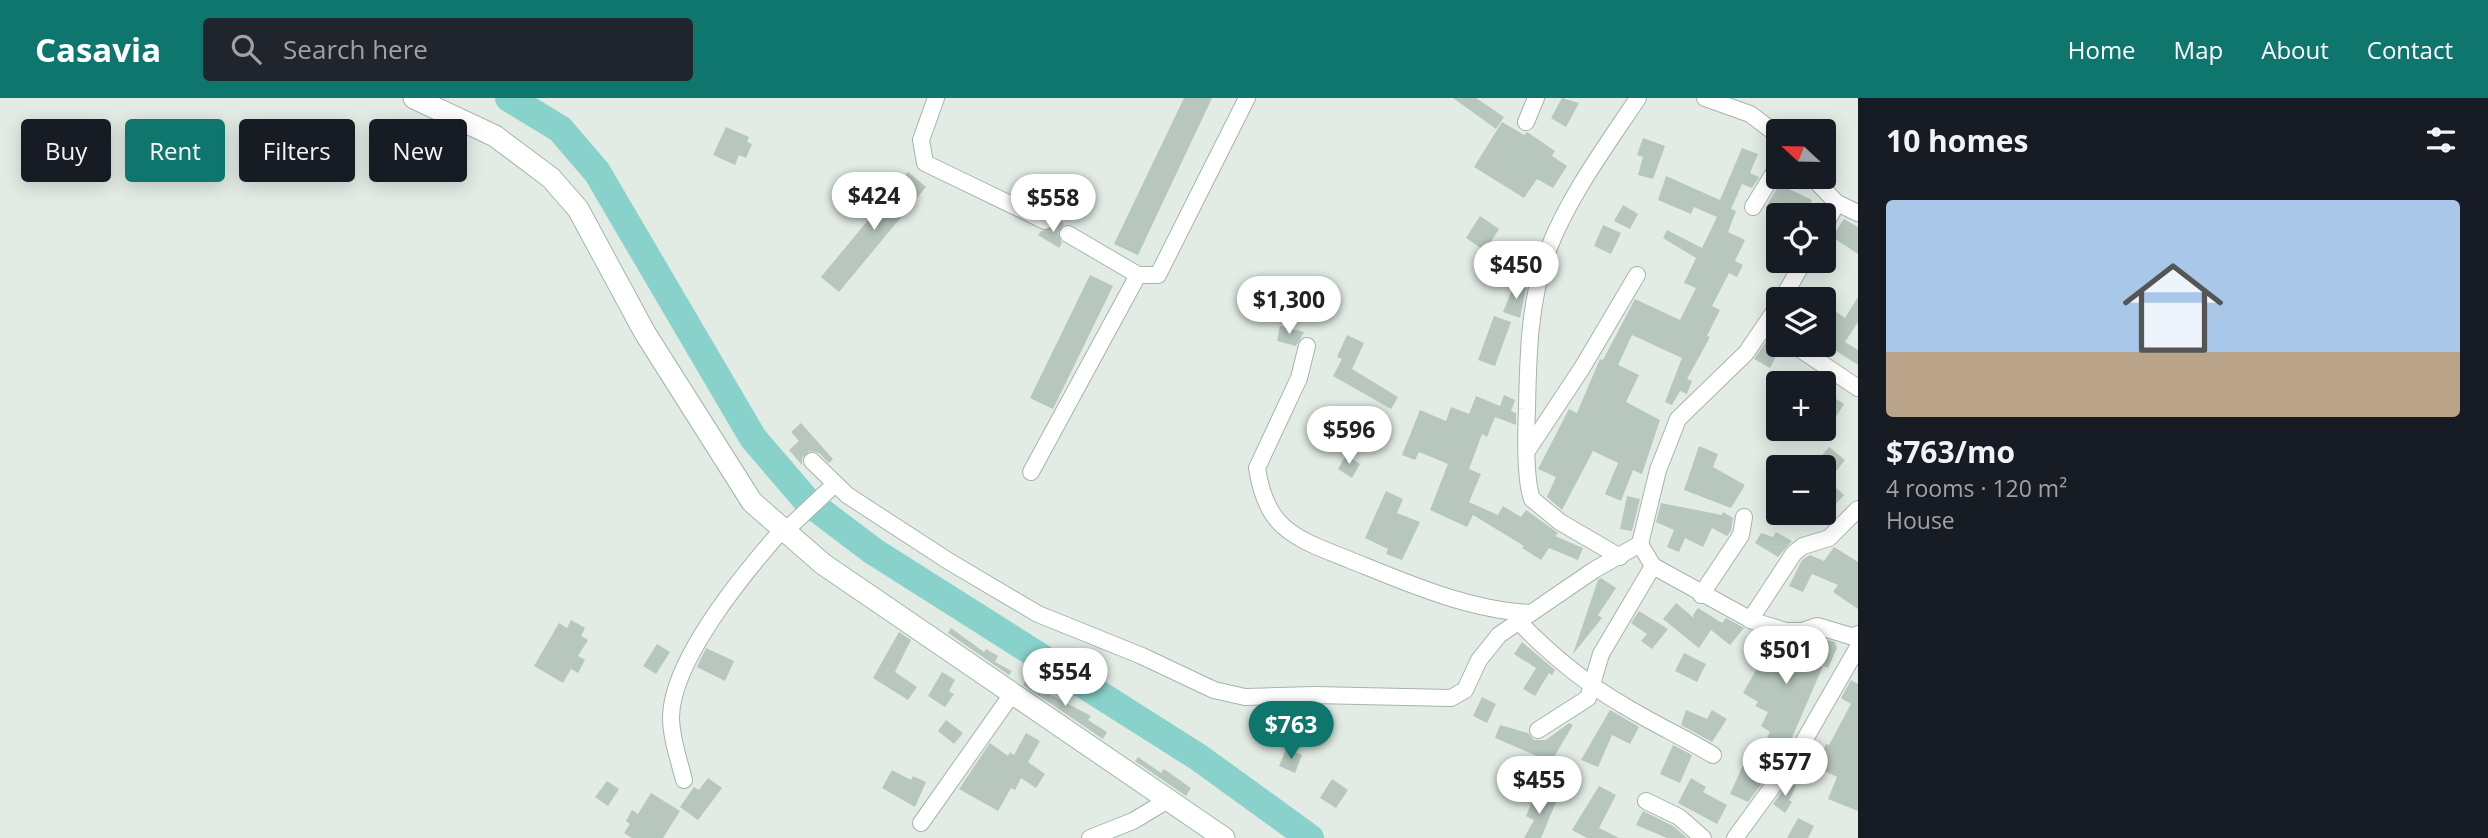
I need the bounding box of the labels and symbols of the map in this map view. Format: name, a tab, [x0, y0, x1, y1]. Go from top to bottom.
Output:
north arrow	[1766, 119, 1836, 189]
pin: $424	[833, 172, 915, 232]
pin: $558	[1012, 174, 1094, 234]
pin: $450	[1475, 242, 1557, 301]
pin: $1,300	[1232, 276, 1346, 336]
pin: $596	[1308, 406, 1390, 466]
pin: $501	[1745, 626, 1827, 686]
pin: $554	[1024, 648, 1106, 708]
pin: $763	[1250, 702, 1332, 761]
pin: $577	[1744, 738, 1826, 798]
pin: $455	[1498, 756, 1580, 816]

